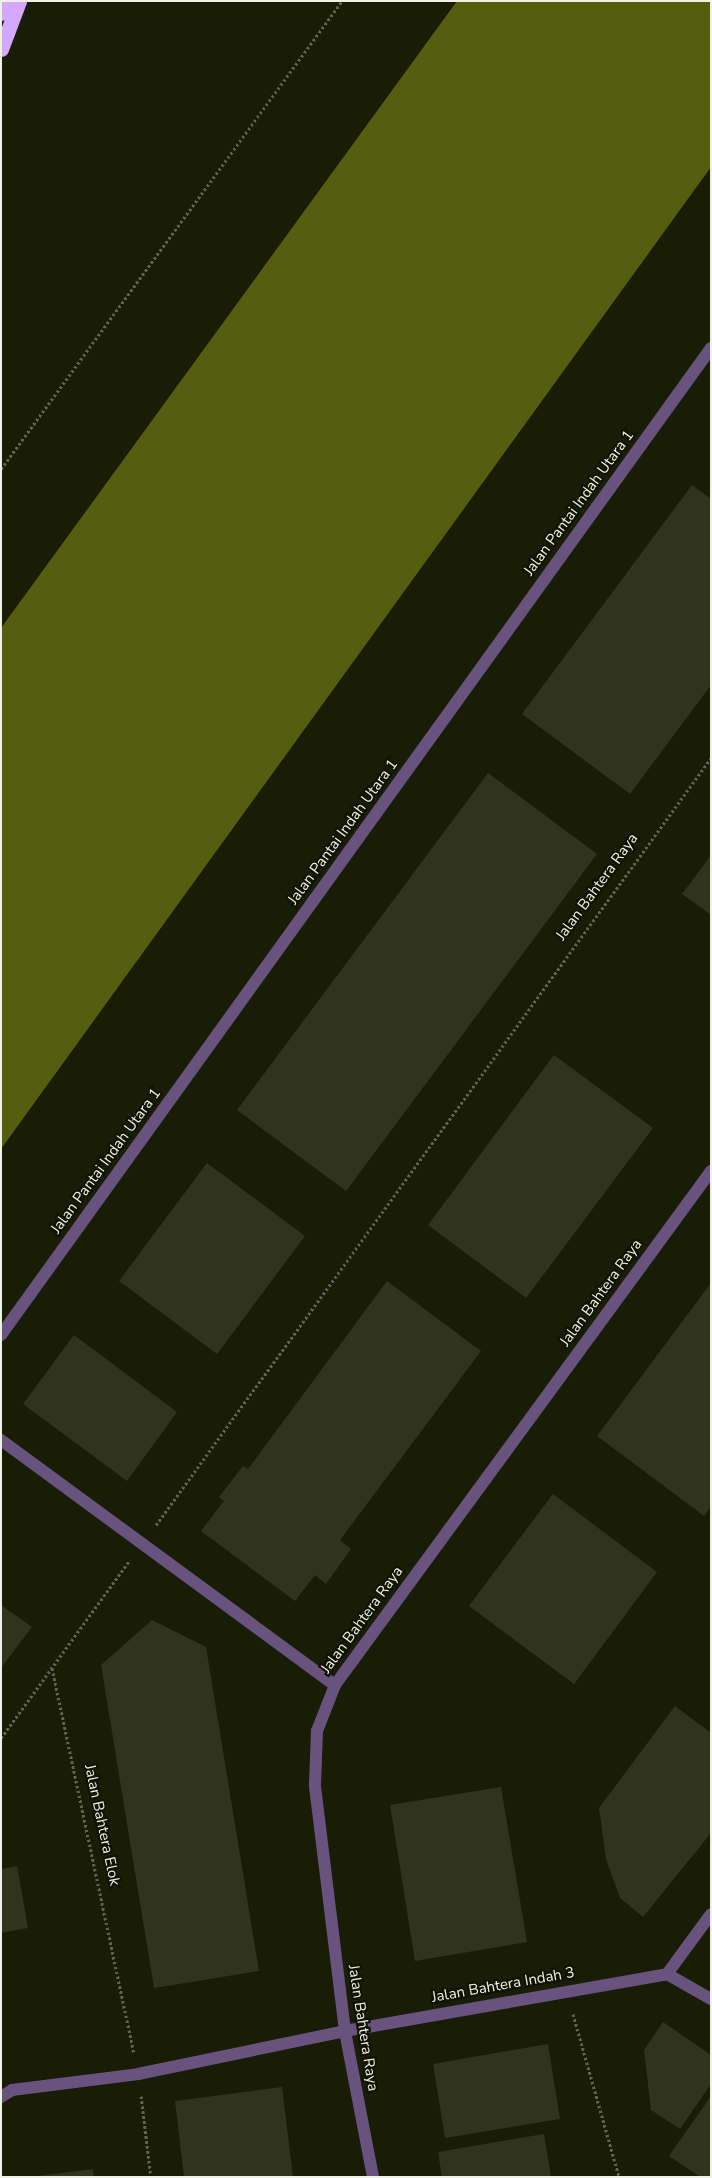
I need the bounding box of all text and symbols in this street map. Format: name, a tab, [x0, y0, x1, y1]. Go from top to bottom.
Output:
street label: Jalan Pantai Indah Utara 1	[520, 427, 638, 579]
street label: Jalan Pantai Indah Utara 1	[284, 756, 402, 908]
street label: Jalan Bahtera Raya	[552, 830, 642, 944]
street label: Jalan Pantai Indah Utara 1	[47, 1085, 165, 1237]
street label: Jalan Bahtera Raya	[556, 1236, 646, 1350]
street label: Jalan Bahtera Raya	[317, 1563, 407, 1677]
street label: Jalan Bahtera Elok	[80, 1763, 124, 1887]
street label: Jalan Bahtera Raya	[344, 1963, 382, 2093]
street label: Jalan Bahtera Indah 3	[430, 1964, 576, 2006]

